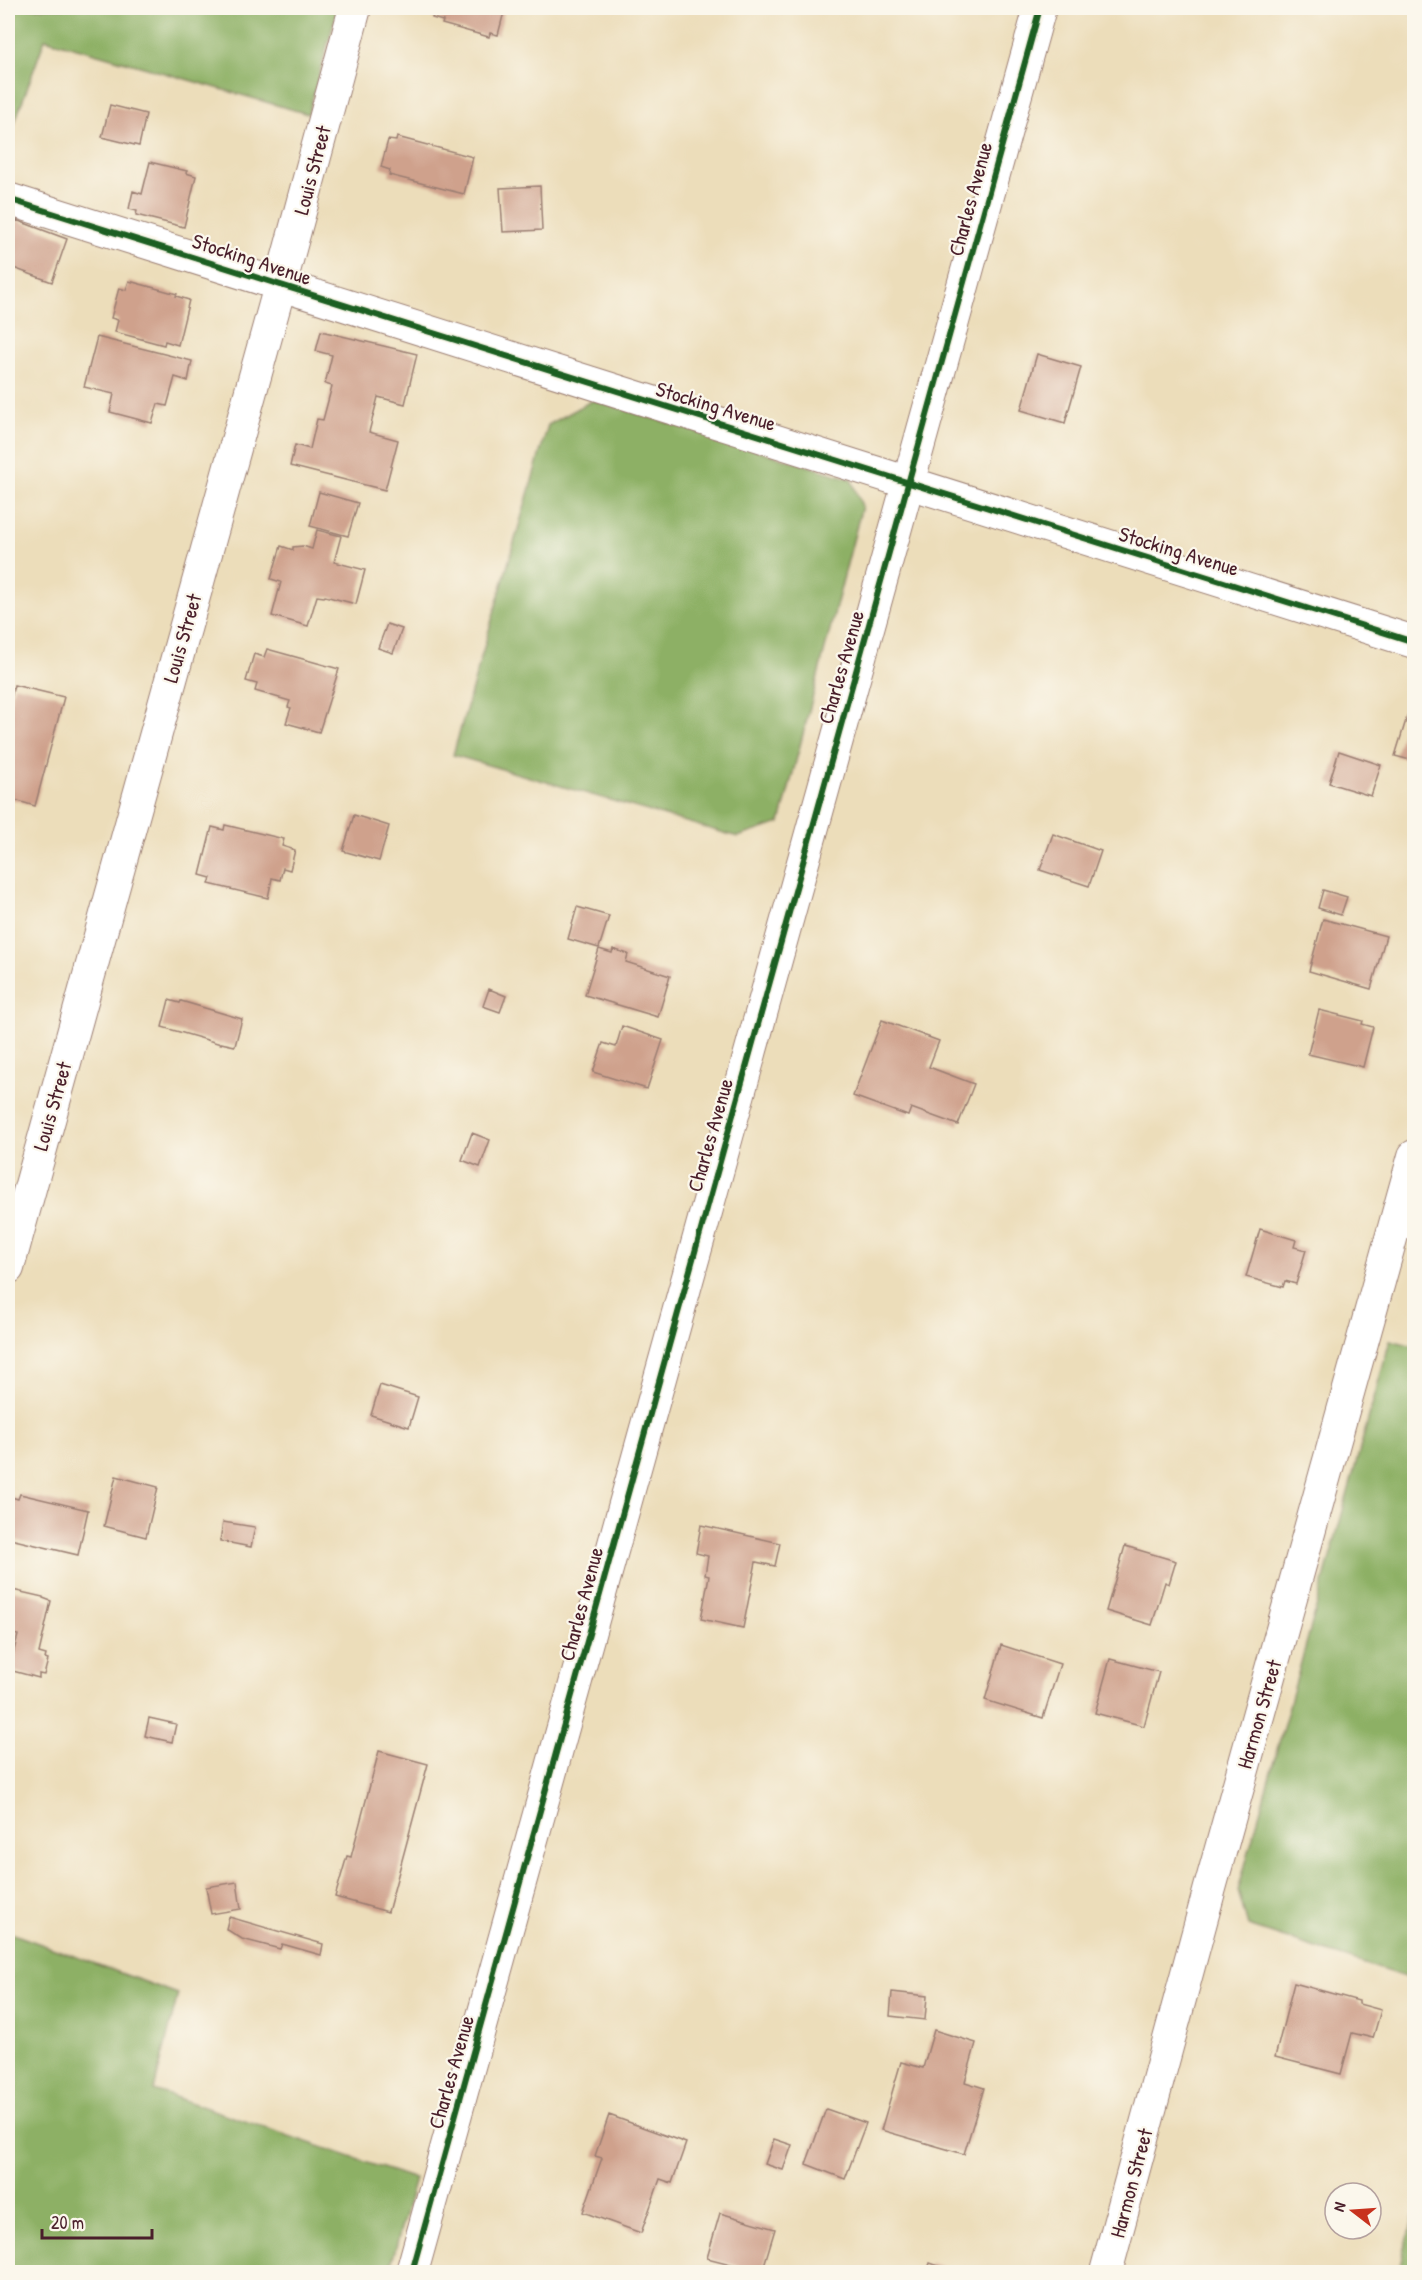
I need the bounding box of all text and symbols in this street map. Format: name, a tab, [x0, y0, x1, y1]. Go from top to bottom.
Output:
street label: Louis Street	[286, 121, 338, 218]
street label: Charles Avenue	[941, 139, 999, 259]
street label: Stocking Avenue	[189, 226, 315, 292]
street label: Stocking Avenue	[653, 374, 779, 438]
street label: Stocking Avenue	[1116, 519, 1242, 583]
street label: Louis Street	[155, 589, 209, 686]
street label: Charles Avenue	[811, 607, 871, 727]
street label: Louis Street	[25, 1057, 79, 1154]
street label: Charles Avenue	[680, 1075, 740, 1195]
street label: Charles Avenue	[552, 1544, 610, 1664]
street label: Harmon Street	[1230, 1655, 1289, 1772]
street label: Charles Avenue	[421, 2012, 481, 2132]
street label: Harmon Street	[1102, 2124, 1160, 2241]
north arrow	[1323, 2181, 1383, 2241]
text: N	[1327, 2199, 1351, 2214]
scale bar	[42, 2202, 152, 2240]
text: 20 m	[51, 2210, 84, 2235]

